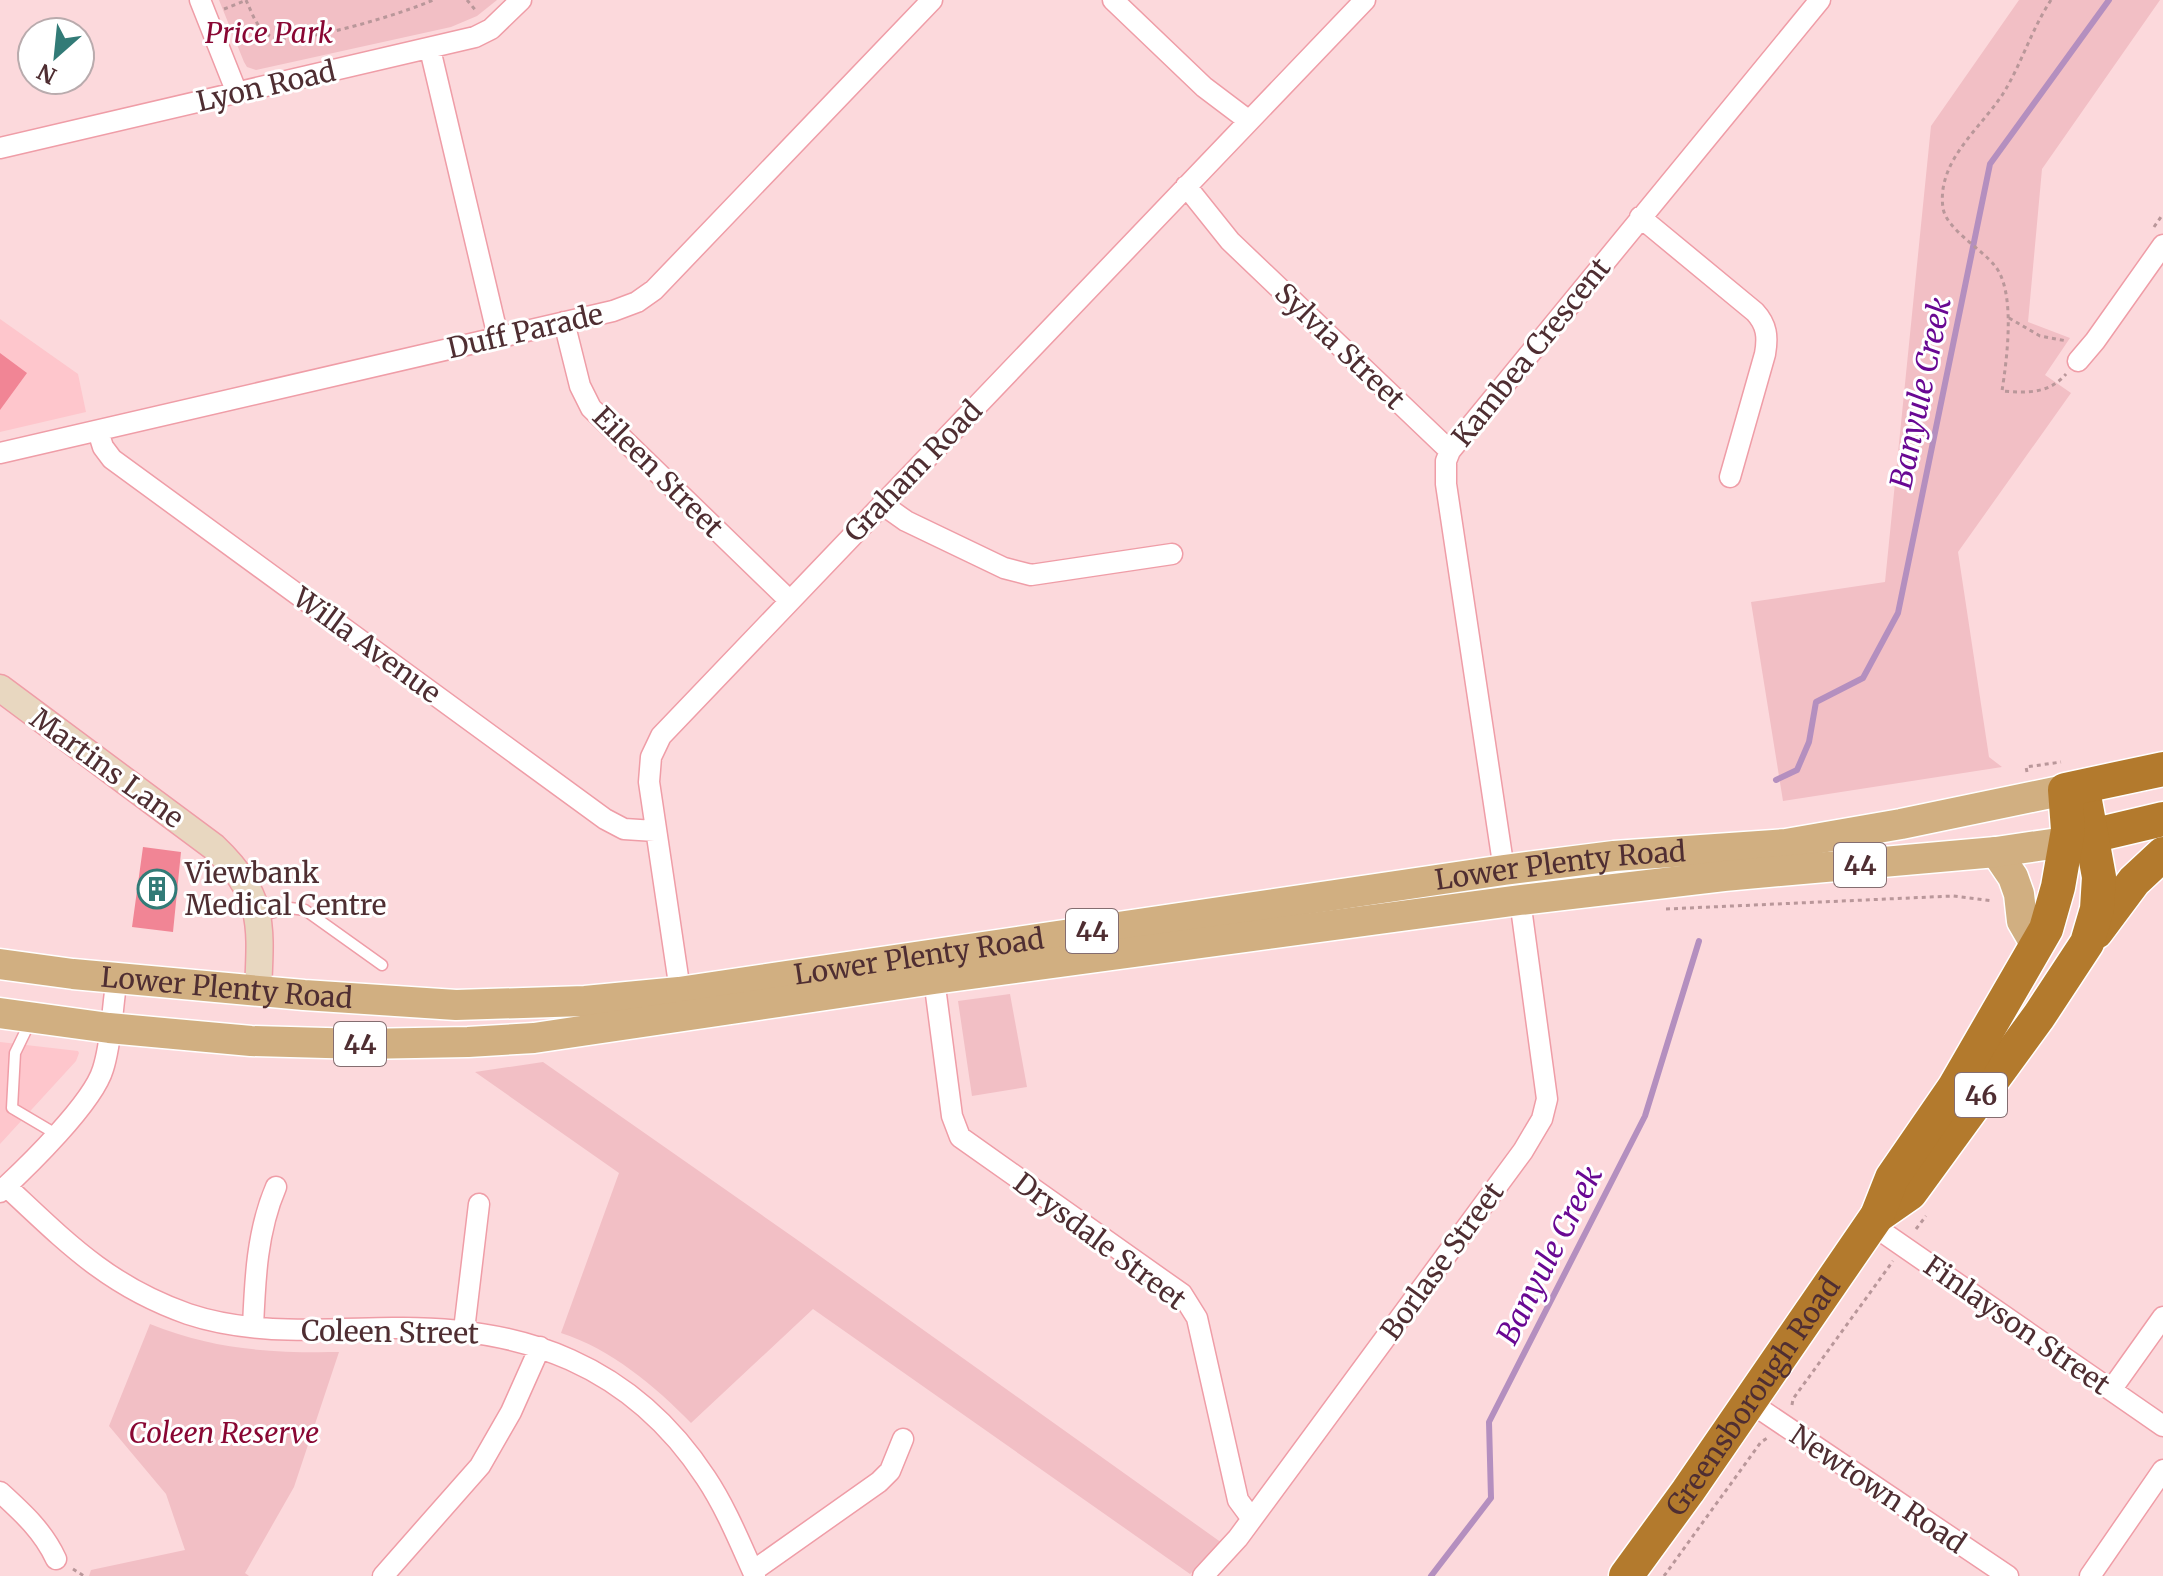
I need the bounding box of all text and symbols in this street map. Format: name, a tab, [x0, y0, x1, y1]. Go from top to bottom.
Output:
park label: Price Park	[205, 15, 333, 51]
north arrow	[16, 16, 96, 96]
street label: Lyon Road	[193, 53, 339, 119]
text: N	[32, 57, 61, 90]
street label: Kambea Crescent	[1444, 250, 1618, 454]
street label: Sylvia Street	[1268, 275, 1413, 417]
water label: Banyule Creek	[1881, 293, 1959, 492]
street label: Duff Parade	[444, 296, 606, 366]
street label: Graham Road	[836, 393, 990, 549]
street label: Eileen Street	[585, 399, 731, 545]
street label: Willa Avenue	[285, 579, 448, 711]
street label: Martins Lane	[23, 700, 191, 836]
street label: Lower Plenty Road	[1432, 833, 1687, 898]
road number: 44	[1834, 843, 1886, 887]
place label: Viewbank Medical Centre	[184, 855, 386, 923]
building icon: Viewbank Medical Centre	[136, 868, 178, 910]
road number: 44	[1066, 909, 1118, 953]
street label: Lower Plenty Road	[791, 920, 1047, 993]
street label: Lower Plenty Road	[99, 959, 354, 1016]
road number: 44	[334, 1022, 386, 1066]
road number: 46	[1955, 1073, 2007, 1117]
water label: Banyule Creek	[1488, 1159, 1610, 1350]
street label: Drysdale Street	[1007, 1165, 1193, 1318]
street label: Borlase Street	[1373, 1175, 1511, 1347]
street label: Finlayson Street	[1917, 1247, 2117, 1403]
street label: Greensborough Road	[1658, 1270, 1848, 1523]
street label: Coleen Street	[301, 1312, 479, 1352]
park label: Coleen Reserve	[129, 1415, 319, 1451]
street label: Newtown Road	[1783, 1417, 1973, 1561]

